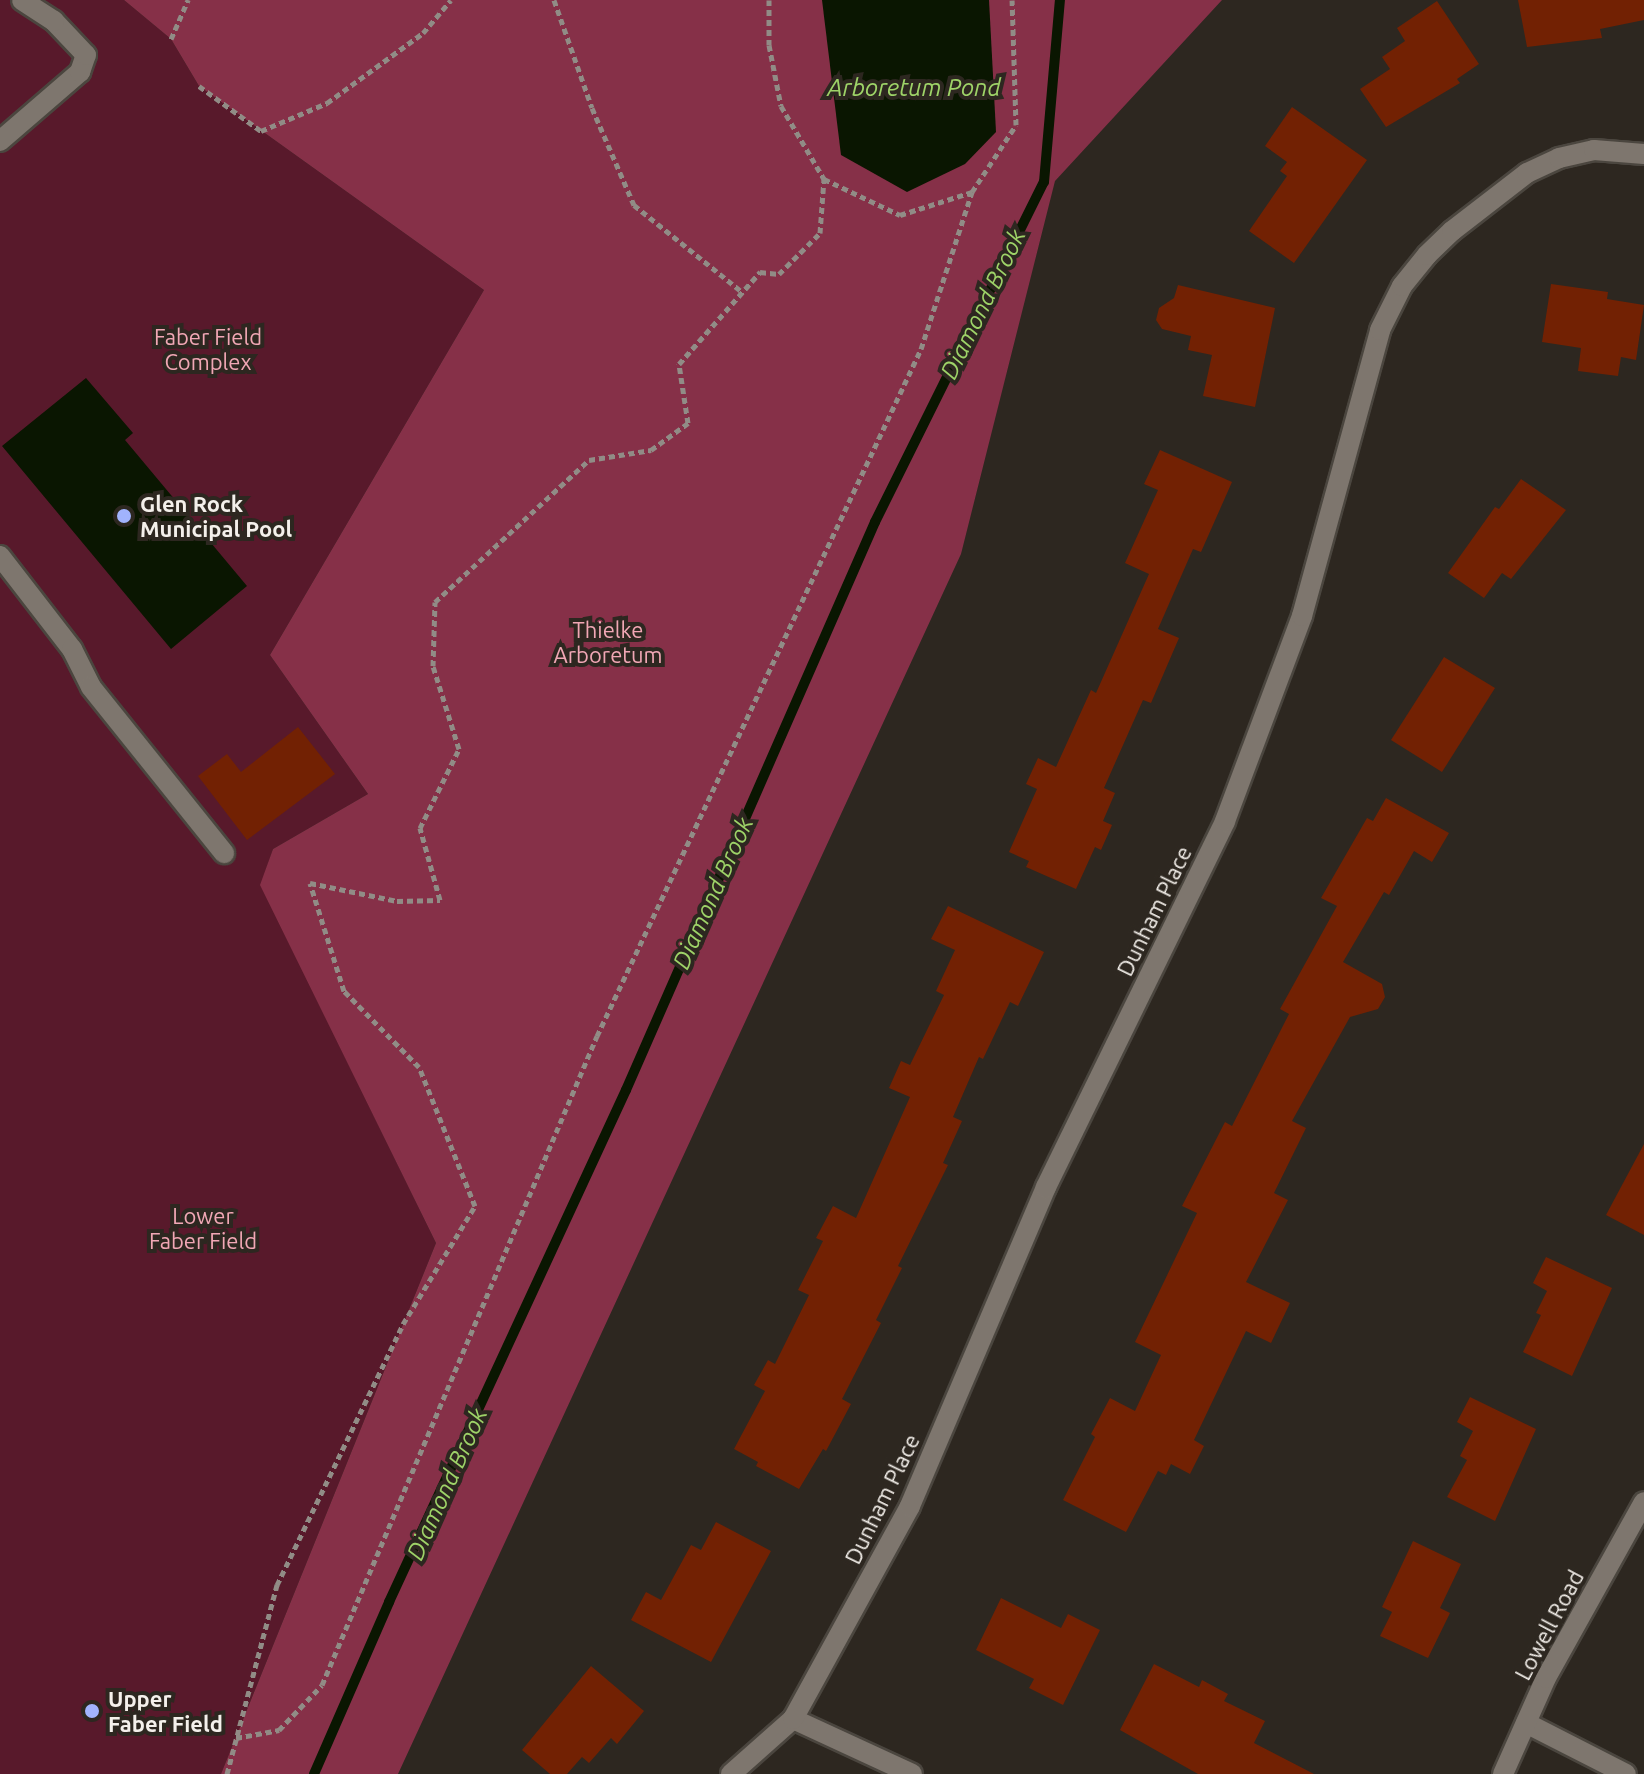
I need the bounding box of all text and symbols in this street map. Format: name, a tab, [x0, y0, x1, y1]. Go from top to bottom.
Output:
water label: Arboretum Pond	[827, 74, 1001, 102]
water label: Diamond Brook	[934, 224, 1032, 384]
park label: Faber Field Complex	[154, 323, 262, 374]
place label: Glen Rock Municipal Pool	[140, 490, 292, 542]
marker: Glen Rock Municipal Pool	[115, 507, 133, 525]
park label: Thielke Arboretum	[553, 616, 663, 668]
water label: Diamond Brook	[667, 812, 759, 974]
street label: Dunham Place	[1111, 842, 1197, 980]
park label: Lower Faber Field	[149, 1202, 257, 1254]
water label: Diamond Brook	[401, 1403, 493, 1565]
street label: Dunham Place	[839, 1430, 925, 1568]
street label: Lowell Road	[1509, 1566, 1589, 1684]
place label: Upper Faber Field	[108, 1685, 223, 1736]
marker: Upper Faber Field	[83, 1702, 101, 1720]

